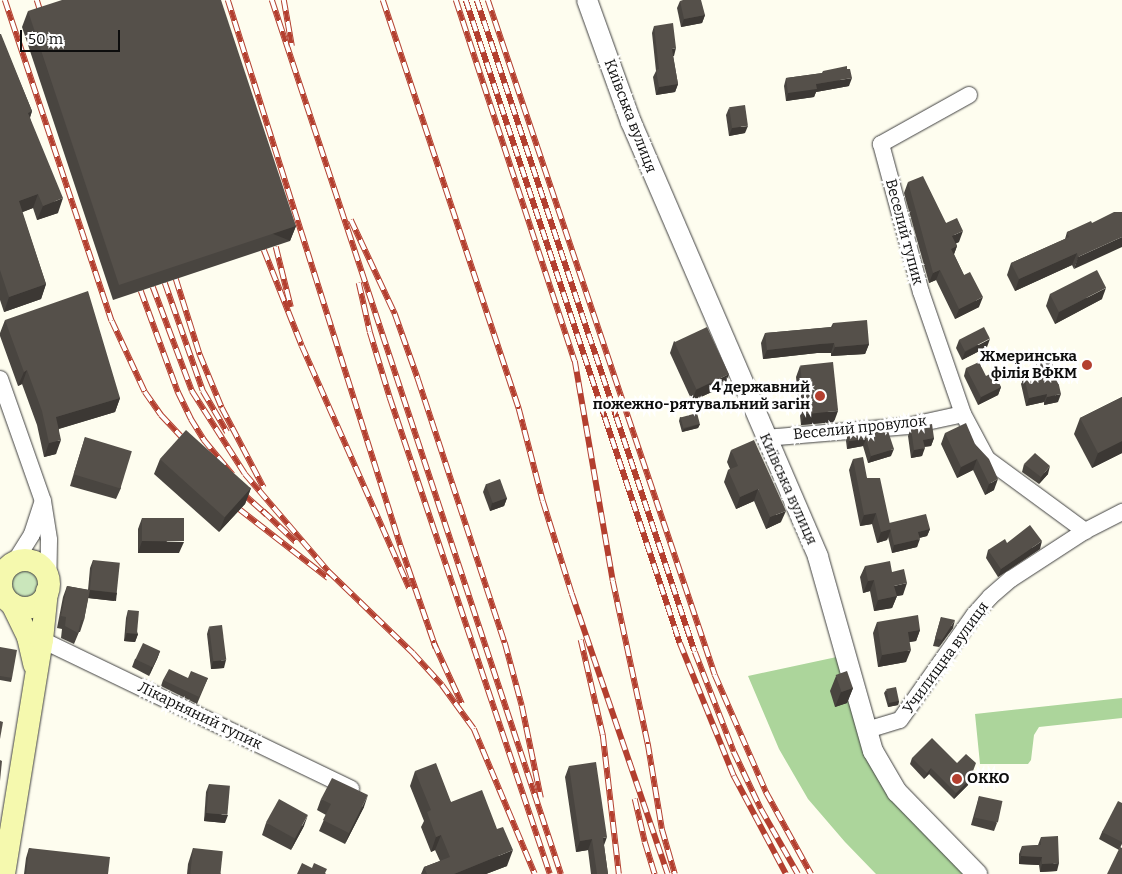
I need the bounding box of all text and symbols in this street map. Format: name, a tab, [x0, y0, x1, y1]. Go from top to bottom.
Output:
scale bar	[22, 20, 122, 52]
text: 50 m	[28, 30, 63, 48]
street label: Київська вулиця	[600, 57, 660, 175]
street label: Веселий тупик	[881, 177, 927, 287]
place label: Жмеринська філія ВФКМ	[980, 347, 1077, 382]
marker: Жмеринська філія ВФКМ	[1081, 359, 1093, 371]
place label: 4 державний пожежно-рятувальний загін	[593, 378, 810, 413]
marker: 4 державний пожежно-рятувальний загін	[814, 390, 826, 402]
street label: Веселий провулок	[792, 412, 928, 444]
street label: Київська вулиця	[755, 430, 821, 548]
street label: Училищна вулиця	[899, 598, 993, 718]
street label: Лікарняний тупик	[135, 678, 265, 754]
place label: ОККО	[967, 770, 1009, 788]
marker: ОККО	[951, 773, 963, 785]

